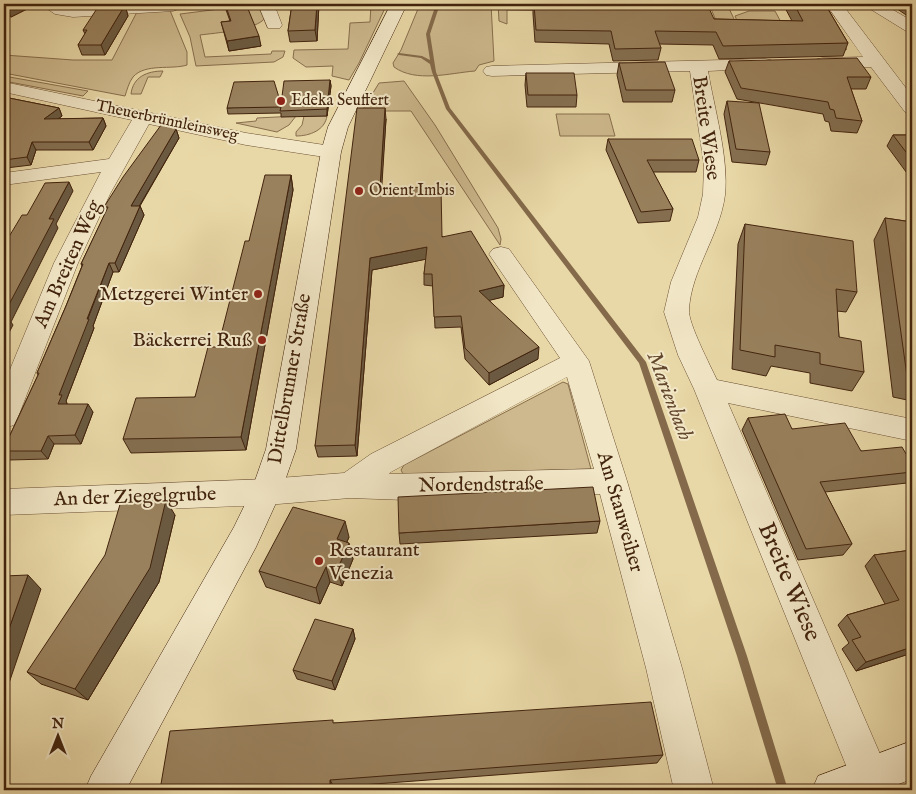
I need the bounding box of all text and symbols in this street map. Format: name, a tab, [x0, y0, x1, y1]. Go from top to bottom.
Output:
street label: Breite Wiese	[686, 74, 726, 182]
place label: Edeka Seuffert	[291, 91, 390, 111]
marker: Edeka Seuffert	[275, 95, 287, 107]
street label: Theuerbrünnleinsweg	[94, 96, 240, 146]
place label: Orient Imbis	[369, 181, 455, 201]
marker: Orient Imbis	[353, 185, 365, 197]
street label: Am Breiten Weg	[28, 195, 108, 333]
place label: Metzgerei Winter	[99, 282, 249, 307]
marker: Metzgerei Winter	[252, 288, 264, 300]
street label: Dittelbrunner Straße	[263, 292, 317, 466]
place label: Bäckerrei Ruß	[132, 328, 252, 353]
marker: Bäckerrei Ruß	[256, 334, 268, 346]
water label: Marienbach	[640, 348, 698, 444]
street label: Am Stauweiher	[591, 448, 649, 576]
street label: Nordendstraße	[418, 471, 544, 499]
street label: An der Ziegelgrube	[52, 482, 217, 512]
street label: Breite Wiese	[750, 518, 828, 646]
place label: Restaurant Venezia	[328, 538, 420, 586]
marker: Restaurant Venezia	[313, 555, 325, 567]
north arrow	[32, 712, 82, 762]
text: N	[51, 715, 64, 733]

